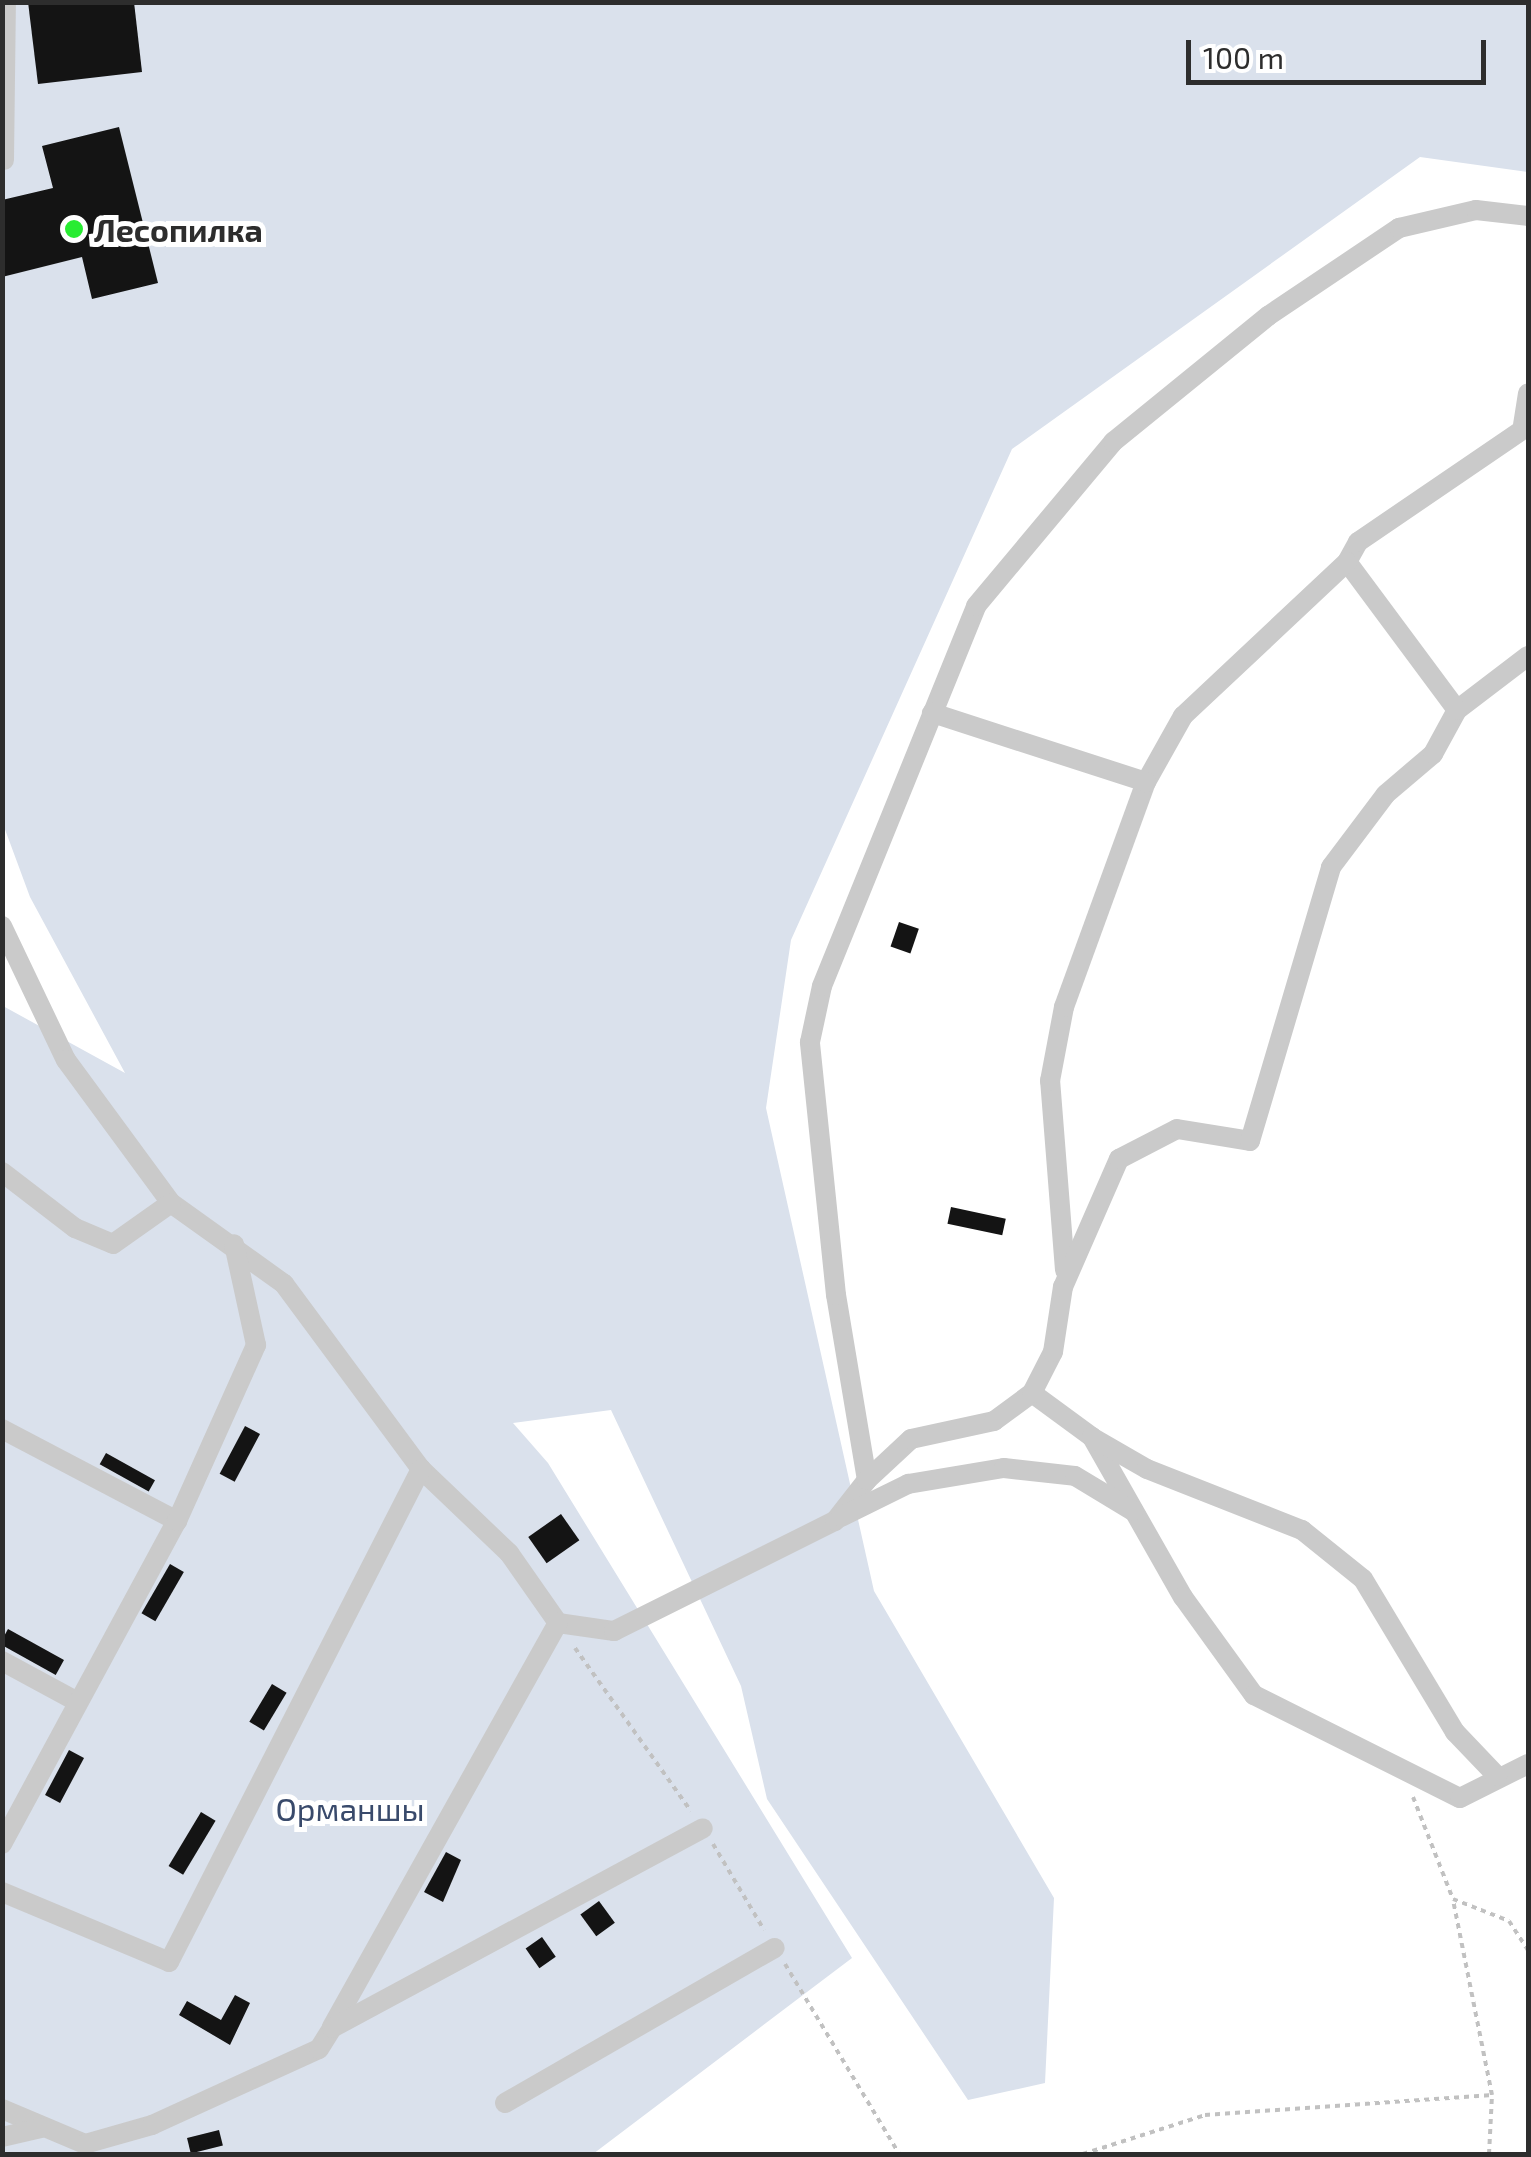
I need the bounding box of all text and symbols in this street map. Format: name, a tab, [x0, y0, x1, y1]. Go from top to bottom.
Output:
scale bar	[1191, 20, 1491, 82]
text: 100 m	[1203, 39, 1284, 75]
place label: Лесопилка	[94, 210, 263, 248]
marker: Лесопилка	[63, 218, 85, 240]
park label: Орманшы	[275, 1789, 425, 1827]

